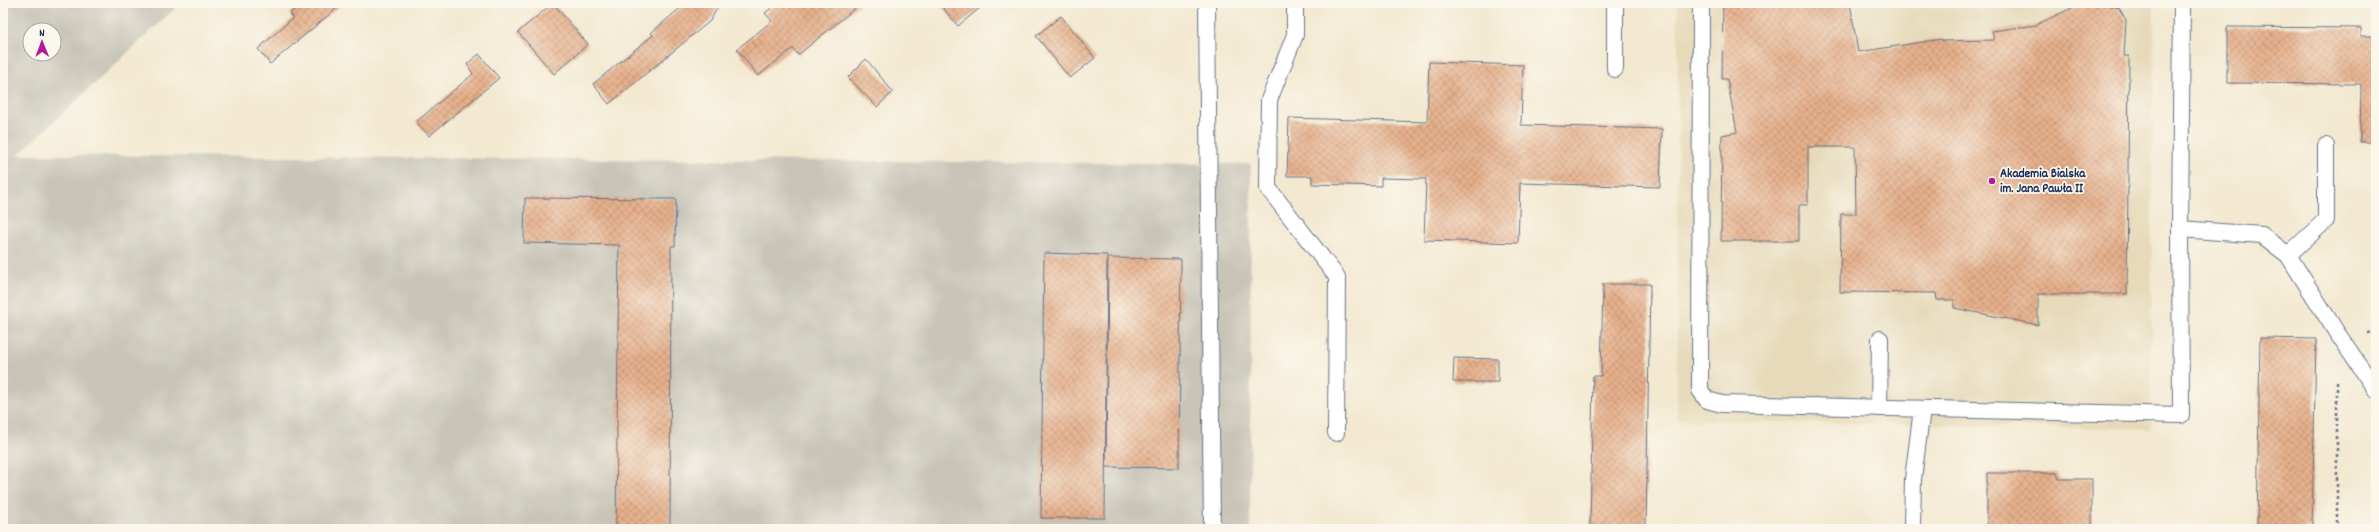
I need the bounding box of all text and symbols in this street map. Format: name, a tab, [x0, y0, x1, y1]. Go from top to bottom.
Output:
north arrow	[22, 22, 62, 62]
text: N	[39, 26, 45, 42]
place label: Akademia Bialska im. Jana Pawła II	[2000, 165, 2086, 199]
marker: Akademia Bialska im. Jana Pawła II	[1987, 176, 1997, 186]

